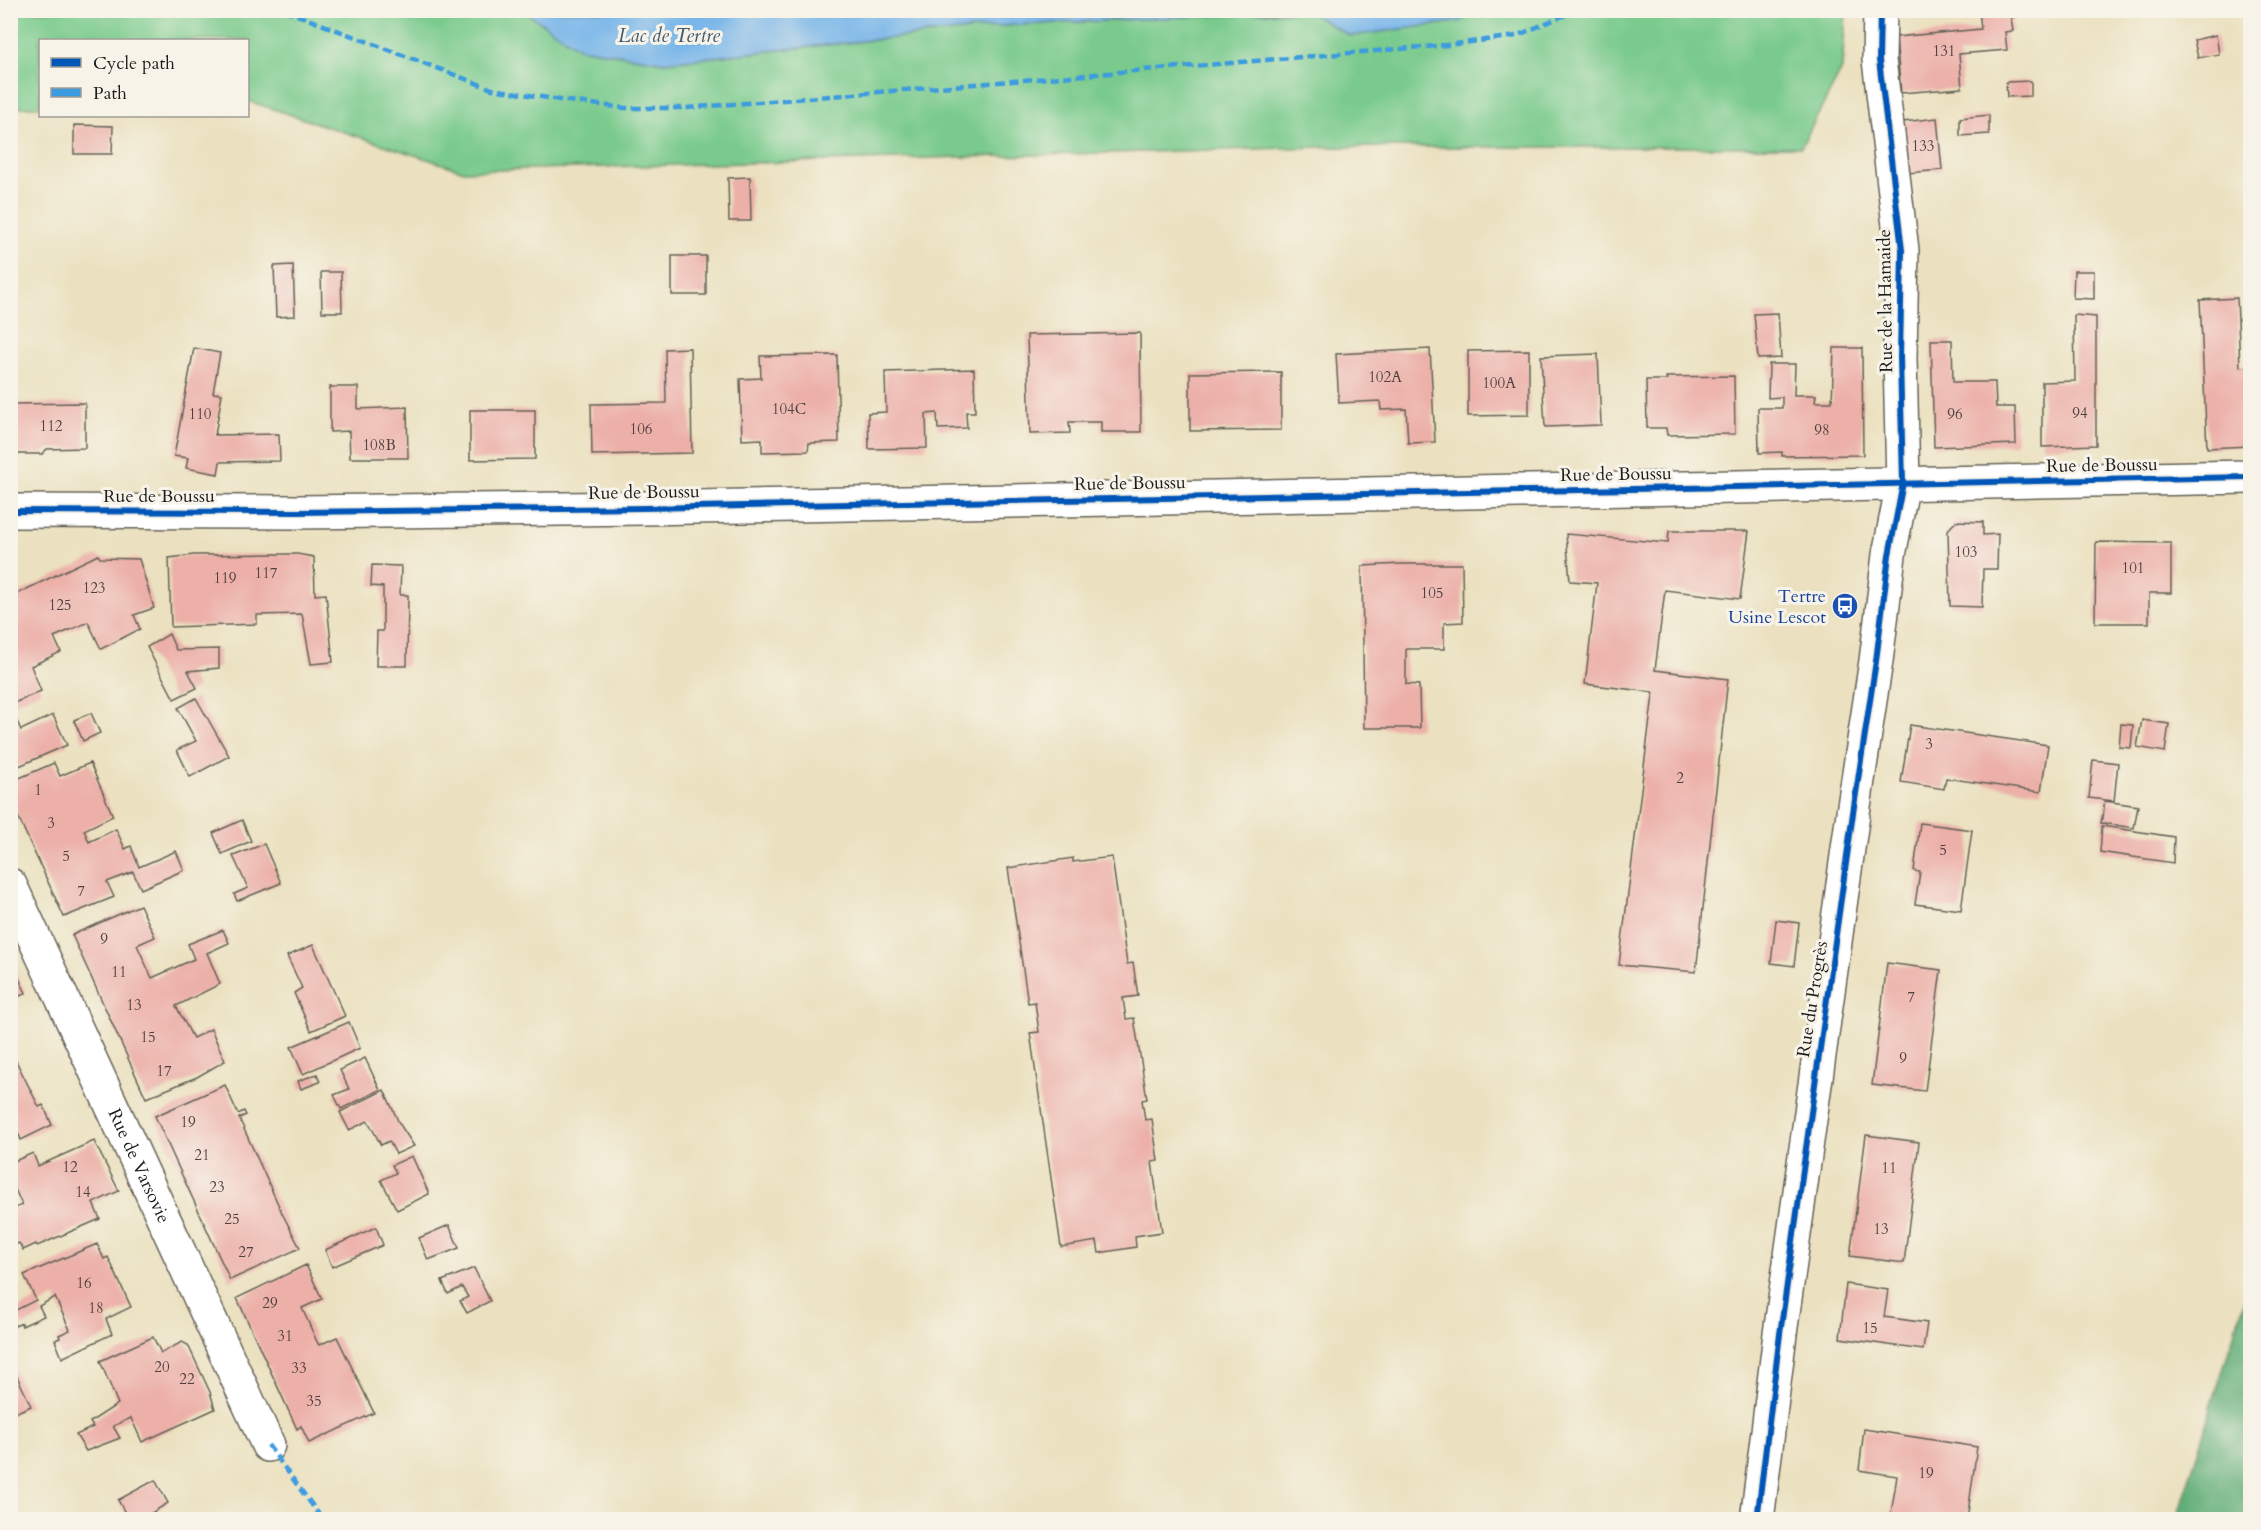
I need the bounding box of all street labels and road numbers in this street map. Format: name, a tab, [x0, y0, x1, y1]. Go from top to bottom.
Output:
street label: Rue de la Hamaide	[1872, 229, 1899, 373]
street label: Rue de Boussu	[2046, 452, 2158, 479]
street label: Rue de Boussu	[1560, 461, 1672, 488]
street label: Rue de Boussu	[1074, 470, 1186, 497]
street label: Rue de Boussu	[588, 479, 700, 506]
street label: Rue de Boussu	[103, 484, 215, 509]
street label: Rue du Progrès	[1791, 939, 1834, 1059]
street label: Rue de Varsovie	[102, 1104, 176, 1227]

